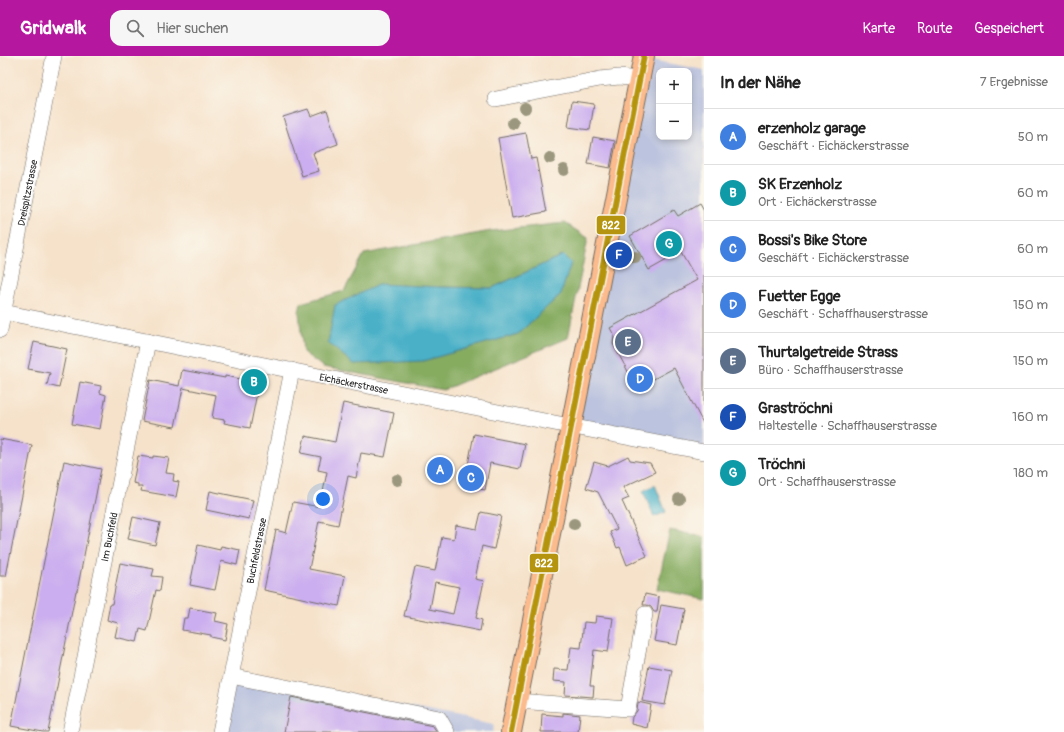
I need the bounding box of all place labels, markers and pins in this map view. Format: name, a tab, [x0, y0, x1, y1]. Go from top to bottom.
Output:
pin: G	[656, 229, 682, 259]
pin: F	[606, 240, 632, 270]
pin: E	[615, 327, 641, 357]
pin: D	[627, 364, 653, 394]
pin: B	[241, 367, 267, 397]
pin: A	[427, 455, 453, 485]
pin: C	[458, 463, 484, 493]

